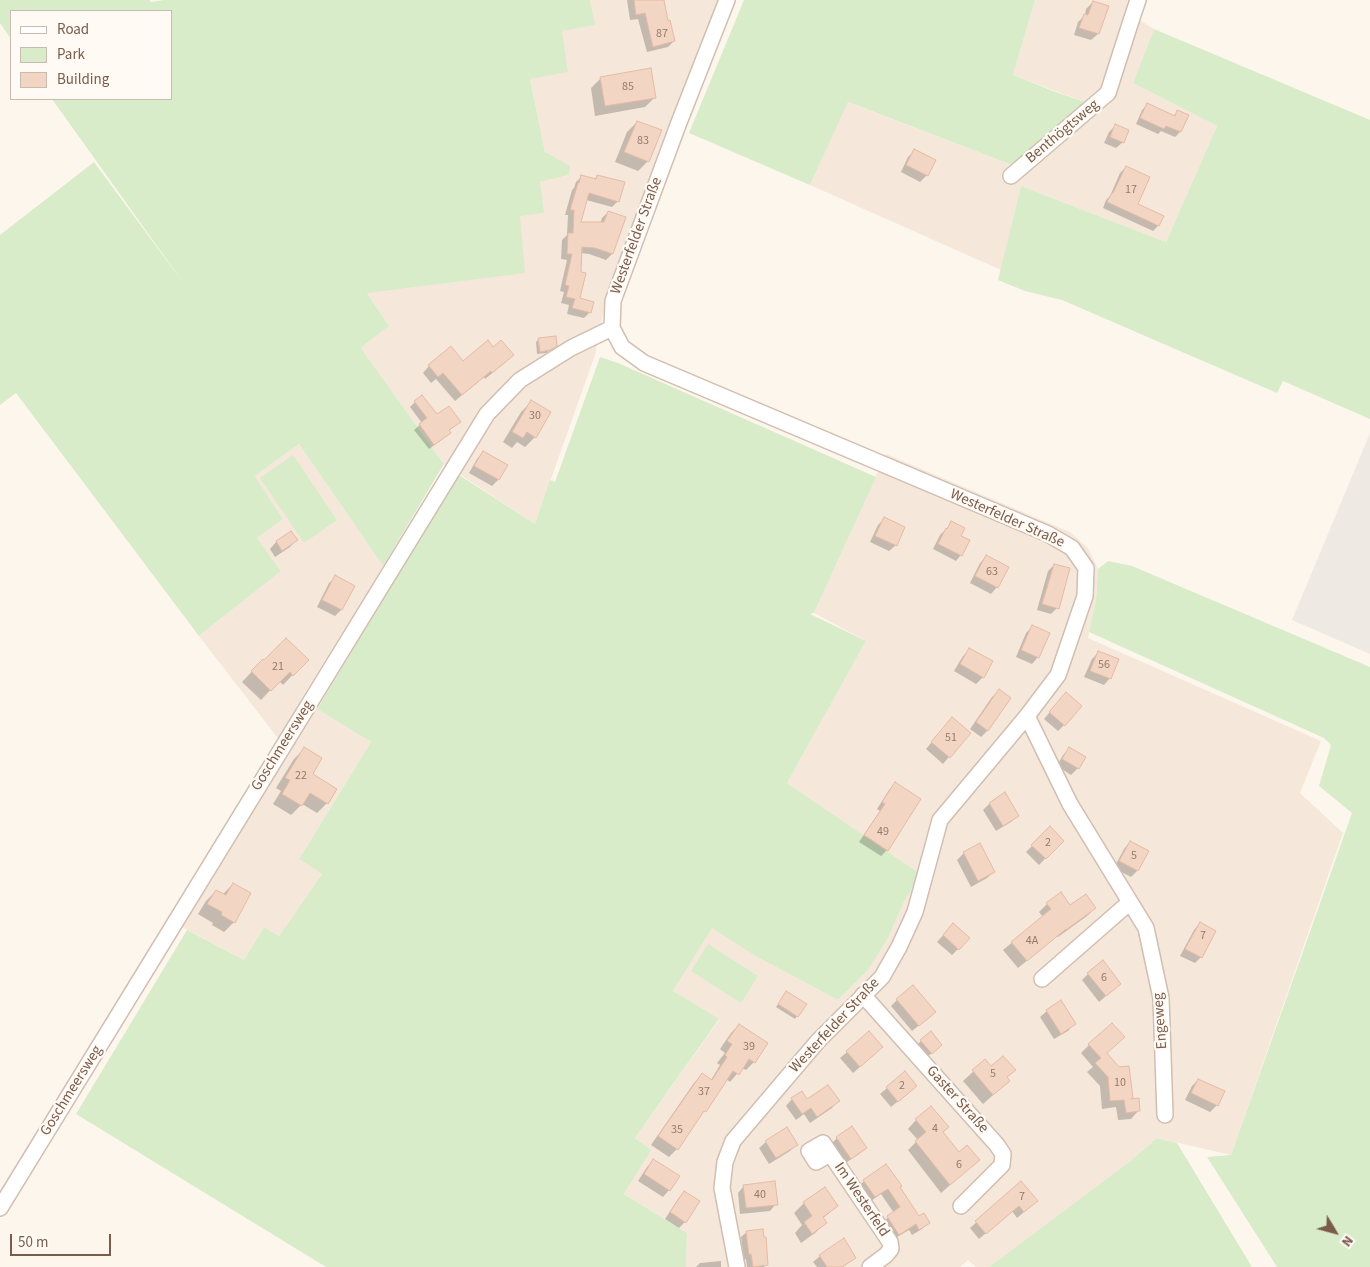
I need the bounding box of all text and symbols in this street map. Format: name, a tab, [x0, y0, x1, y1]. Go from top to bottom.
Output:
legend	[10, 10, 172, 100]
text: Road	[57, 19, 89, 40]
house number: 87	[656, 27, 668, 41]
text: Park	[57, 44, 85, 65]
text: Building	[57, 69, 109, 90]
house number: 85	[622, 80, 634, 94]
street label: Benthögtsweg	[1023, 96, 1103, 168]
house number: 83	[637, 134, 649, 148]
street label: Westerfelder Straße	[607, 175, 667, 297]
house number: 17	[1125, 183, 1137, 197]
house number: 30	[529, 409, 541, 423]
street label: Westerfelder Straße	[947, 486, 1067, 552]
house number: 63	[986, 565, 998, 579]
house number: 56	[1098, 658, 1110, 672]
house number: 21	[272, 660, 284, 674]
street label: Goschmeersweg	[248, 698, 318, 794]
house number: 51	[945, 731, 957, 745]
house number: 22	[295, 769, 307, 783]
house number: 49	[877, 825, 889, 839]
house number: 2	[1045, 836, 1051, 850]
house number: 5	[1131, 849, 1137, 863]
house number: 7	[1200, 929, 1206, 943]
house number: 4A	[1026, 934, 1038, 948]
house number: 6	[1101, 971, 1107, 985]
street label: Westerfelder Straße	[786, 975, 884, 1077]
street label: Engeweg	[1150, 992, 1172, 1050]
house number: 39	[743, 1040, 755, 1054]
street label: Goschmeersweg	[37, 1043, 107, 1139]
street label: Gaster Straße	[922, 1063, 992, 1137]
house number: 5	[990, 1067, 996, 1081]
house number: 10	[1114, 1076, 1126, 1090]
house number: 2	[899, 1079, 905, 1093]
house number: 37	[698, 1085, 710, 1099]
house number: 4	[932, 1122, 938, 1136]
house number: 35	[671, 1123, 683, 1137]
house number: 6	[956, 1158, 962, 1172]
street label: Im Westerfeld	[830, 1159, 892, 1241]
house number: 40	[754, 1188, 766, 1202]
house number: 7	[1019, 1190, 1025, 1204]
north arrow	[1310, 1207, 1360, 1257]
scale bar	[12, 1224, 114, 1256]
text: N	[1336, 1231, 1358, 1251]
text: 50 m	[18, 1232, 48, 1253]

